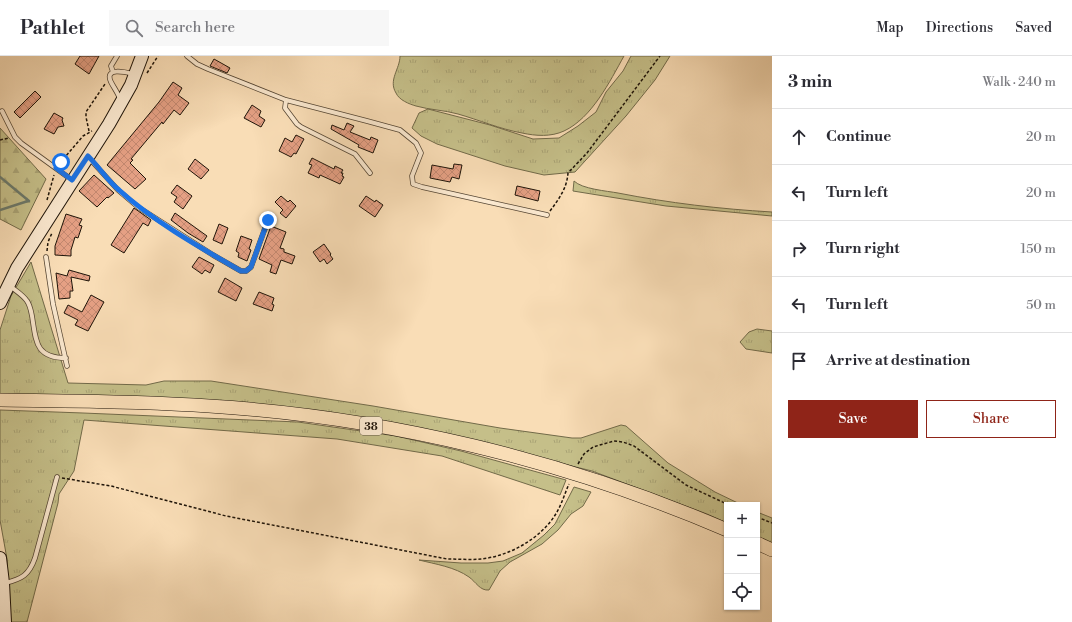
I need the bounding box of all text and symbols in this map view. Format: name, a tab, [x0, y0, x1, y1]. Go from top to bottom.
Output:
search box	[109, 10, 389, 46]
text: Pathlet	[20, 16, 85, 40]
icon: search	[123, 17, 145, 39]
text: Search here	[155, 18, 235, 37]
text: Map	[876, 19, 904, 37]
text: Directions	[926, 19, 993, 37]
text: Saved	[1015, 19, 1052, 37]
text: 3 min	[788, 71, 832, 93]
text: Walk · 240 m	[982, 74, 1056, 90]
icon: ahead	[788, 126, 810, 148]
text: Continue	[826, 127, 891, 146]
text: 20 m	[1026, 129, 1056, 145]
route start	[52, 153, 70, 171]
icon: left	[788, 182, 810, 204]
text: Turn left	[826, 183, 888, 202]
text: 20 m	[1026, 185, 1056, 201]
route end	[259, 211, 277, 229]
icon: right	[788, 238, 810, 260]
text: Turn right	[826, 239, 900, 258]
text: 150 m	[1021, 241, 1056, 257]
icon: left	[788, 294, 810, 316]
text: Turn left	[826, 295, 888, 314]
text: 50 m	[1026, 297, 1056, 313]
icon: arrive	[788, 350, 810, 372]
text: Arrive at destination	[826, 351, 970, 370]
button: Save	[788, 400, 918, 438]
button: Share	[926, 400, 1056, 438]
road number: 38	[360, 417, 382, 435]
map controls	[724, 502, 760, 610]
button: +	[724, 502, 760, 538]
button: −	[724, 538, 760, 574]
button: locate	[724, 574, 760, 610]

